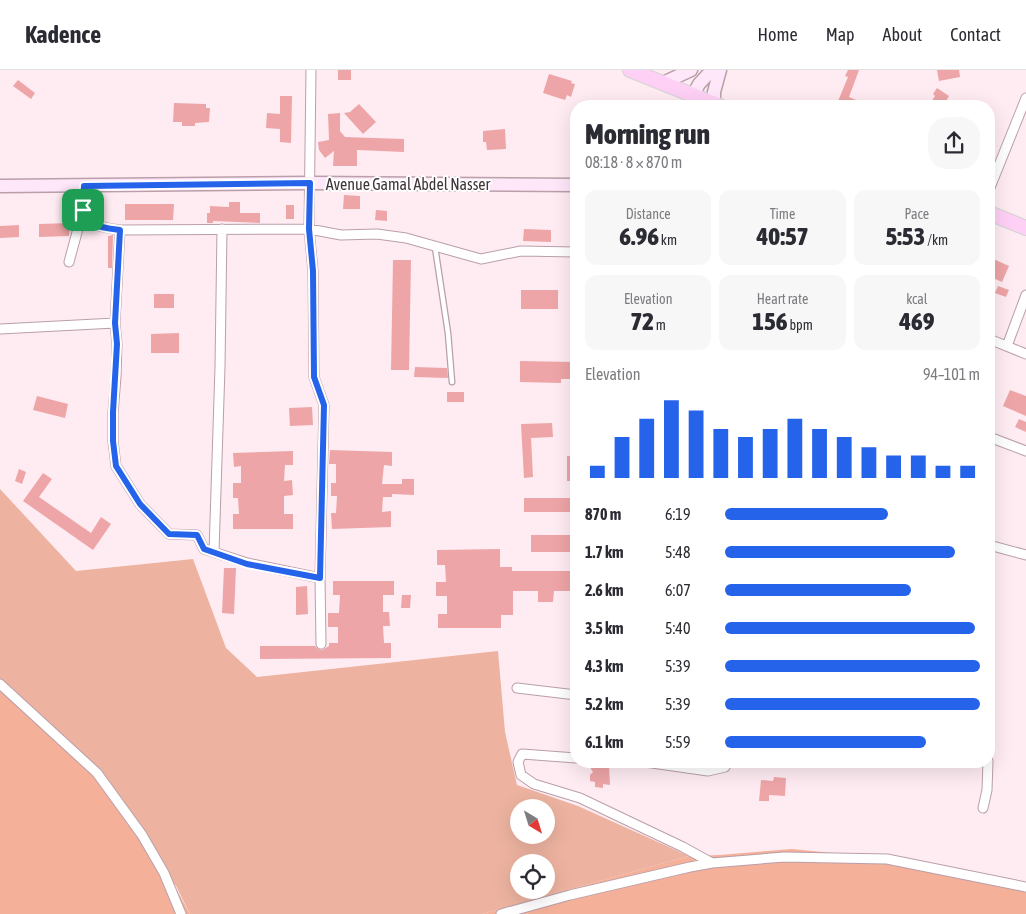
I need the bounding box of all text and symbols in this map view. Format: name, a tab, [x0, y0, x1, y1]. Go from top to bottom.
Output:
text: Kadence	[25, 21, 101, 48]
text: Home	[758, 24, 798, 45]
text: Map	[826, 24, 855, 45]
text: About	[883, 24, 922, 45]
text: Contact	[950, 24, 1001, 45]
button: share	[928, 117, 980, 169]
text: Morning run	[585, 118, 710, 150]
text: 08:18 · 8 × 870 m	[585, 153, 682, 171]
street label: Avenue Gamal Abdel Nasser	[326, 175, 491, 193]
pin	[62, 189, 104, 231]
icon: arrive	[69, 196, 97, 224]
text: Distance	[626, 206, 671, 222]
text: Time	[770, 206, 795, 222]
text: Pace	[905, 206, 929, 222]
text: 6.96	[619, 222, 659, 250]
text: 40:57	[757, 222, 808, 250]
text: 5:53	[886, 222, 925, 250]
text: km	[659, 232, 677, 248]
text: /km	[925, 232, 948, 248]
text: Elevation	[624, 291, 672, 307]
text: Heart rate	[757, 291, 808, 307]
text: kcal	[906, 291, 927, 307]
text: 72	[630, 307, 654, 335]
text: 156	[752, 307, 787, 335]
text: 469	[899, 307, 934, 335]
text: m	[654, 317, 666, 333]
text: bpm	[787, 317, 813, 333]
text: Elevation	[585, 365, 640, 383]
text: 94–101 m	[923, 365, 980, 383]
text: 870 m	[585, 505, 621, 523]
text: 6:19	[665, 505, 690, 523]
text: 1.7 km	[585, 543, 624, 561]
text: 5:48	[665, 543, 690, 561]
text: 2.6 km	[585, 581, 624, 599]
text: 6:07	[665, 581, 691, 599]
text: 3.5 km	[585, 619, 624, 637]
text: 5:40	[665, 619, 690, 637]
text: 4.3 km	[585, 657, 624, 675]
text: 5:39	[665, 657, 690, 675]
text: 5.2 km	[585, 695, 624, 713]
text: 5:39	[665, 695, 690, 713]
text: 6.1 km	[585, 733, 624, 751]
text: 5:59	[665, 733, 690, 751]
north arrow	[510, 799, 555, 844]
map controls	[510, 799, 555, 899]
button: locate	[510, 854, 555, 899]

